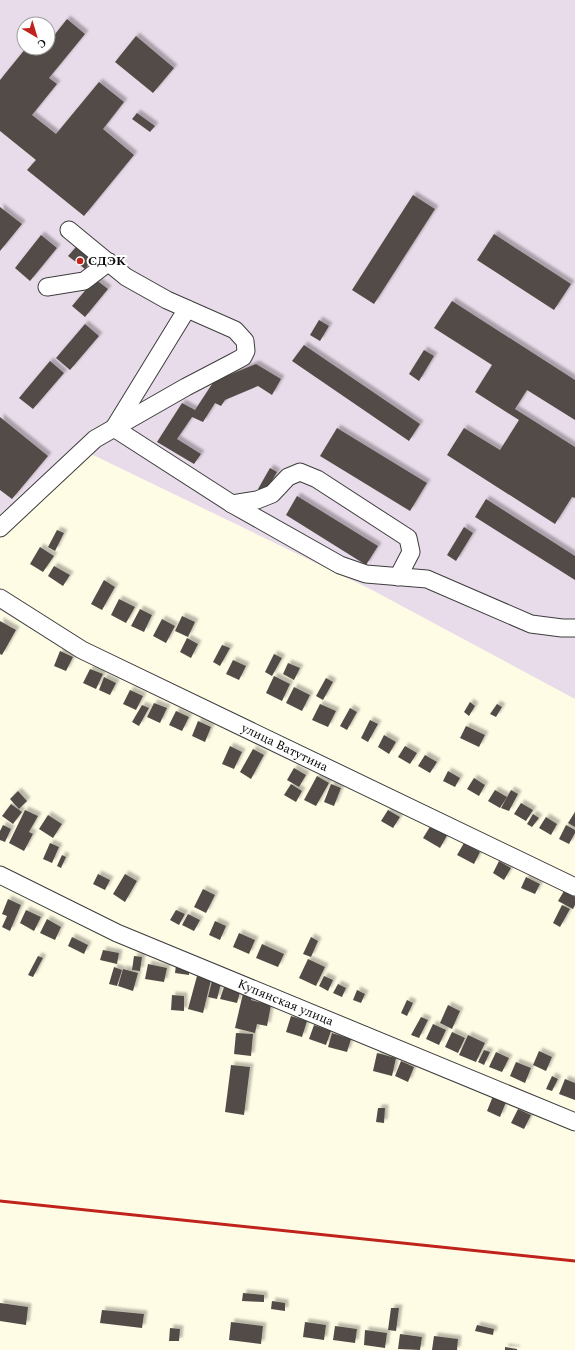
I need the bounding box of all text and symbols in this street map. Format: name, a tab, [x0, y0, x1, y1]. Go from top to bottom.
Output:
north arrow	[16, 16, 56, 56]
text: С	[33, 34, 50, 53]
place label: СДЭК	[88, 251, 126, 271]
marker: СДЭК	[75, 256, 85, 266]
street label: улица Ватутина	[237, 718, 332, 777]
street label: Купянская улица	[234, 974, 337, 1032]

